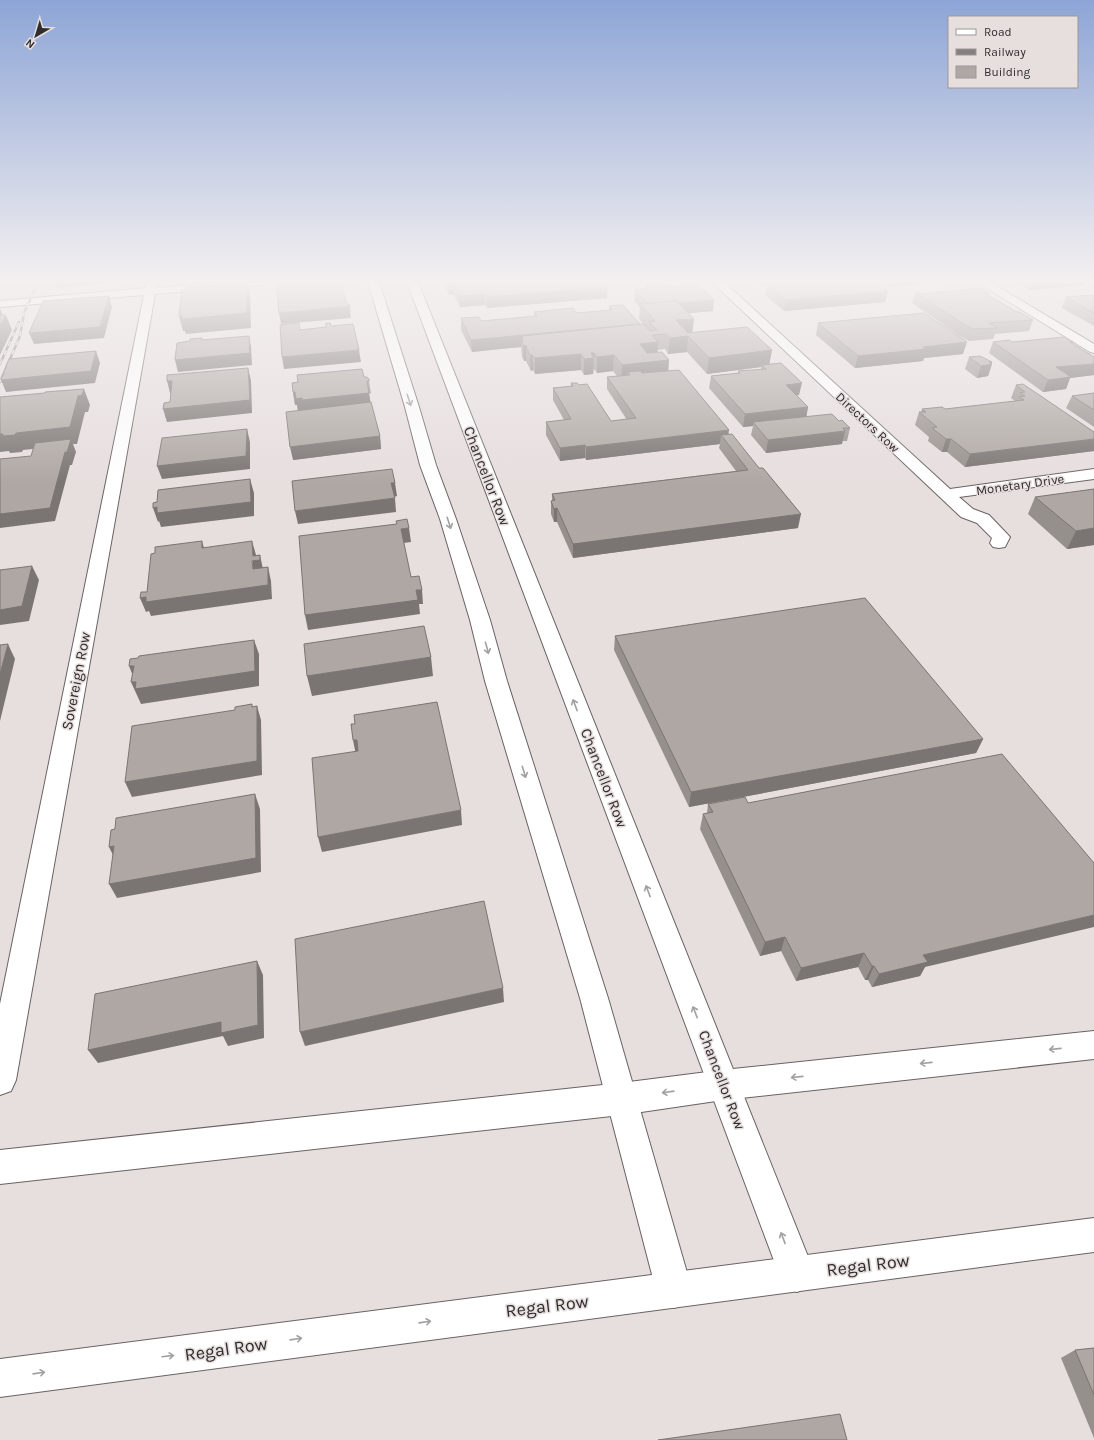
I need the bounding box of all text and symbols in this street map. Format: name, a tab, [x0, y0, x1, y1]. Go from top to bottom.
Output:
north arrow	[16, 16, 56, 56]
legend	[948, 16, 1078, 88]
text: Road	[984, 25, 1012, 39]
text: N	[23, 36, 37, 51]
text: Railway	[984, 45, 1026, 59]
text: Building	[984, 65, 1031, 79]
street label: Directors Row	[833, 389, 903, 456]
one-way arrow	[406, 393, 414, 405]
street label: Chancellor Row	[460, 424, 514, 528]
street label: Monetary Drive	[975, 471, 1065, 498]
one-way arrow	[446, 517, 453, 530]
street label: Sovereign Row	[58, 630, 94, 732]
one-way arrow	[484, 641, 491, 654]
one-way arrow	[570, 699, 578, 711]
street label: Chancellor Row	[577, 726, 631, 830]
one-way arrow	[521, 765, 528, 778]
one-way arrow	[643, 886, 651, 898]
one-way arrow	[691, 1007, 698, 1019]
street label: Chancellor Row	[695, 1028, 749, 1132]
one-way arrow	[1049, 1045, 1062, 1053]
one-way arrow	[920, 1059, 933, 1067]
one-way arrow	[791, 1073, 804, 1081]
one-way arrow	[662, 1088, 675, 1096]
one-way arrow	[778, 1232, 786, 1244]
street label: Regal Row	[825, 1249, 911, 1281]
street label: Regal Row	[504, 1290, 590, 1322]
one-way arrow	[418, 1318, 431, 1326]
street label: Regal Row	[183, 1332, 269, 1366]
one-way arrow	[289, 1335, 302, 1343]
one-way arrow	[161, 1352, 174, 1360]
one-way arrow	[32, 1369, 45, 1377]

